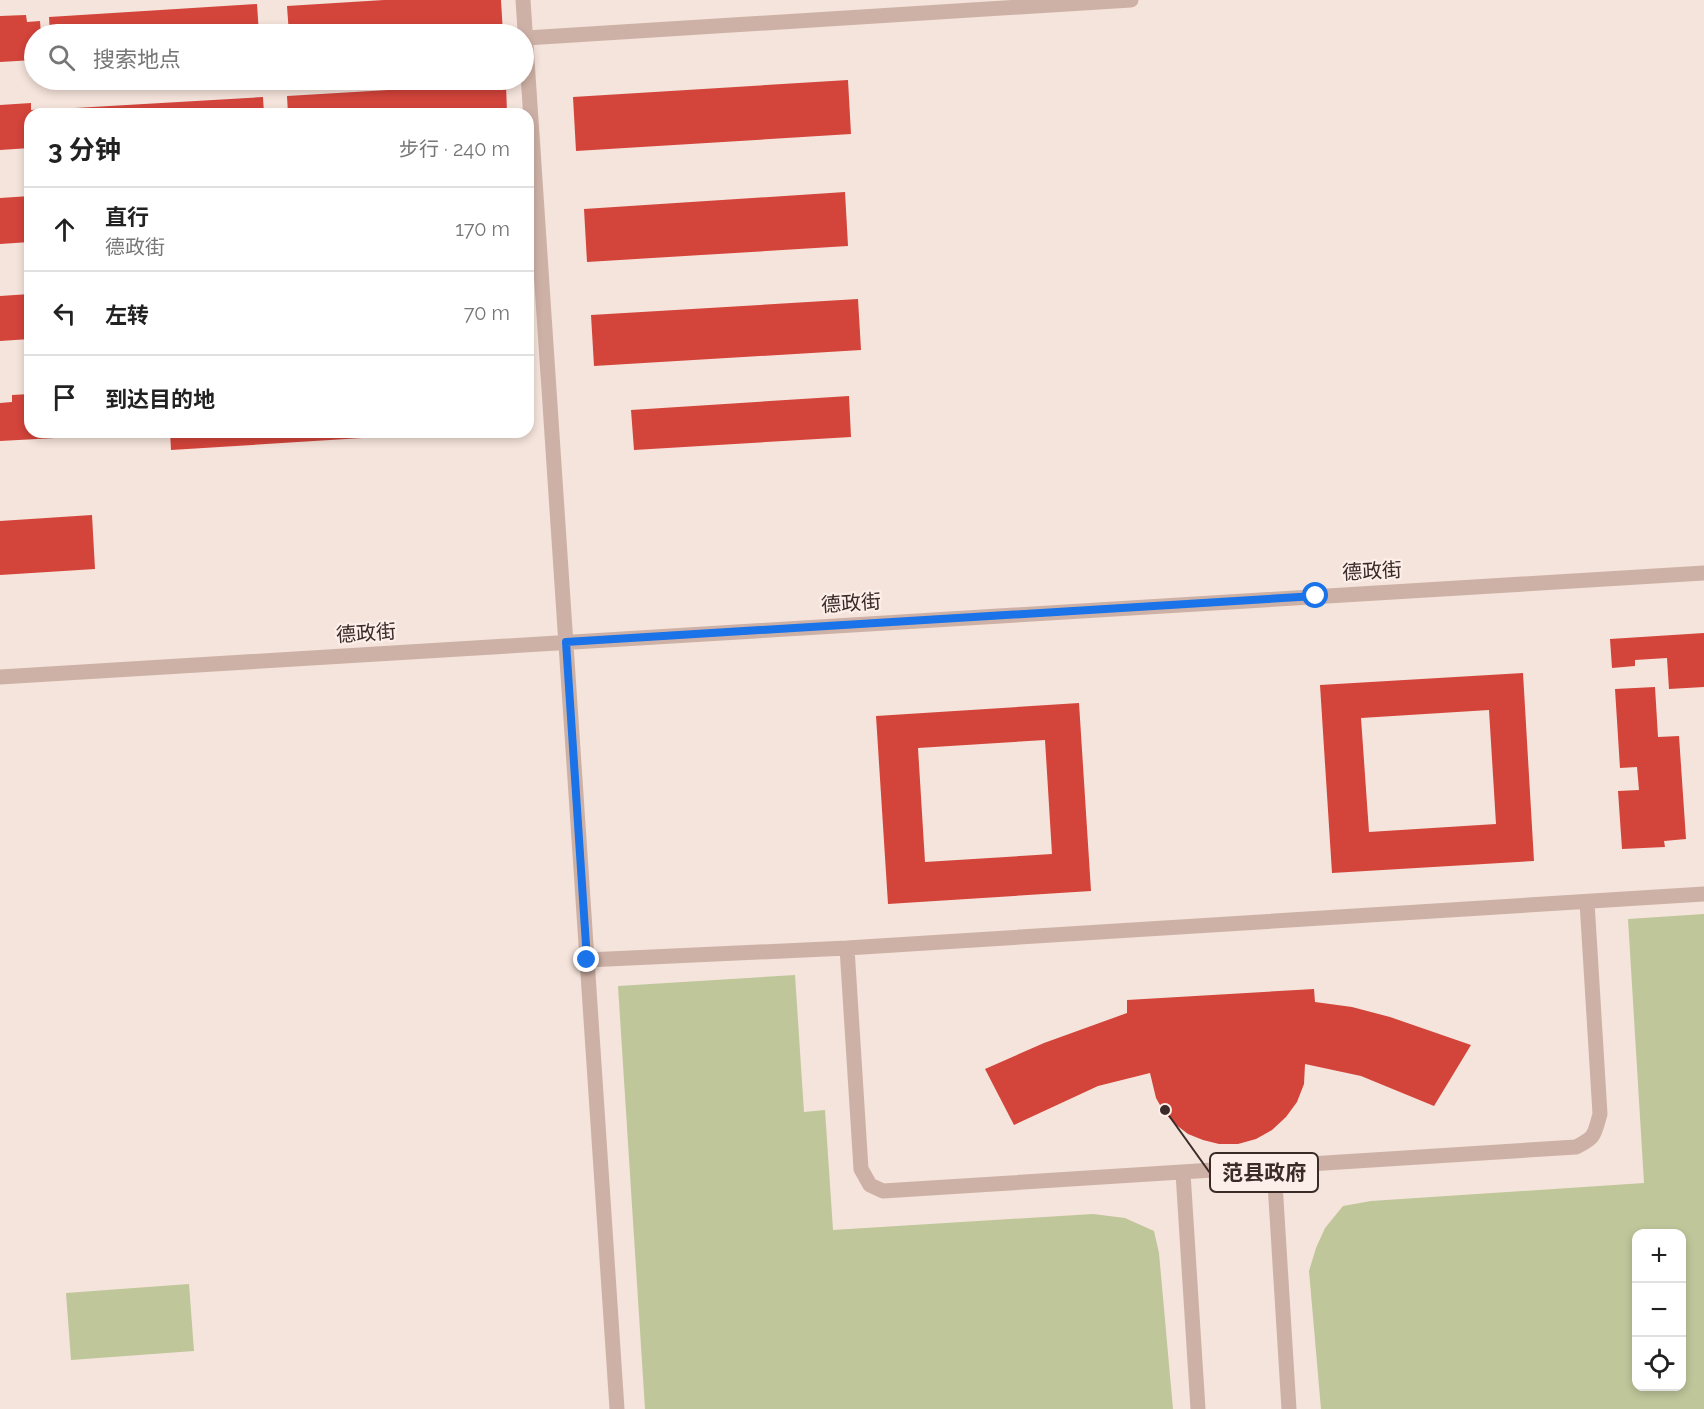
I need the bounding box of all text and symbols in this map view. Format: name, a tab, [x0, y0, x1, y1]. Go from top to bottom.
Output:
search box	[24, 24, 534, 90]
icon: search	[45, 41, 78, 74]
text: 搜索地点	[93, 46, 181, 72]
text: 3 分钟	[48, 135, 121, 165]
text: 步行 · 240 m	[399, 137, 510, 161]
text: 直行	[105, 204, 149, 230]
icon: ahead	[48, 213, 81, 246]
text: 170 m	[455, 217, 510, 241]
text: 德政街	[105, 235, 165, 259]
icon: left	[48, 297, 81, 330]
text: 70 m	[464, 301, 510, 325]
text: 左转	[105, 302, 149, 328]
icon: arrive	[48, 381, 81, 414]
text: 到达目的地	[105, 386, 215, 412]
street label: 德政街	[1341, 557, 1403, 585]
route start	[1302, 582, 1328, 608]
street label: 德政街	[820, 589, 882, 617]
street label: 德政街	[335, 619, 397, 647]
route end	[573, 946, 599, 972]
callout: 范县政府	[1210, 1153, 1318, 1192]
text: 范县政府	[1222, 1160, 1306, 1185]
map controls	[1632, 1229, 1686, 1391]
button: +	[1632, 1229, 1686, 1283]
button: −	[1632, 1283, 1686, 1337]
button: locate	[1632, 1337, 1686, 1391]

